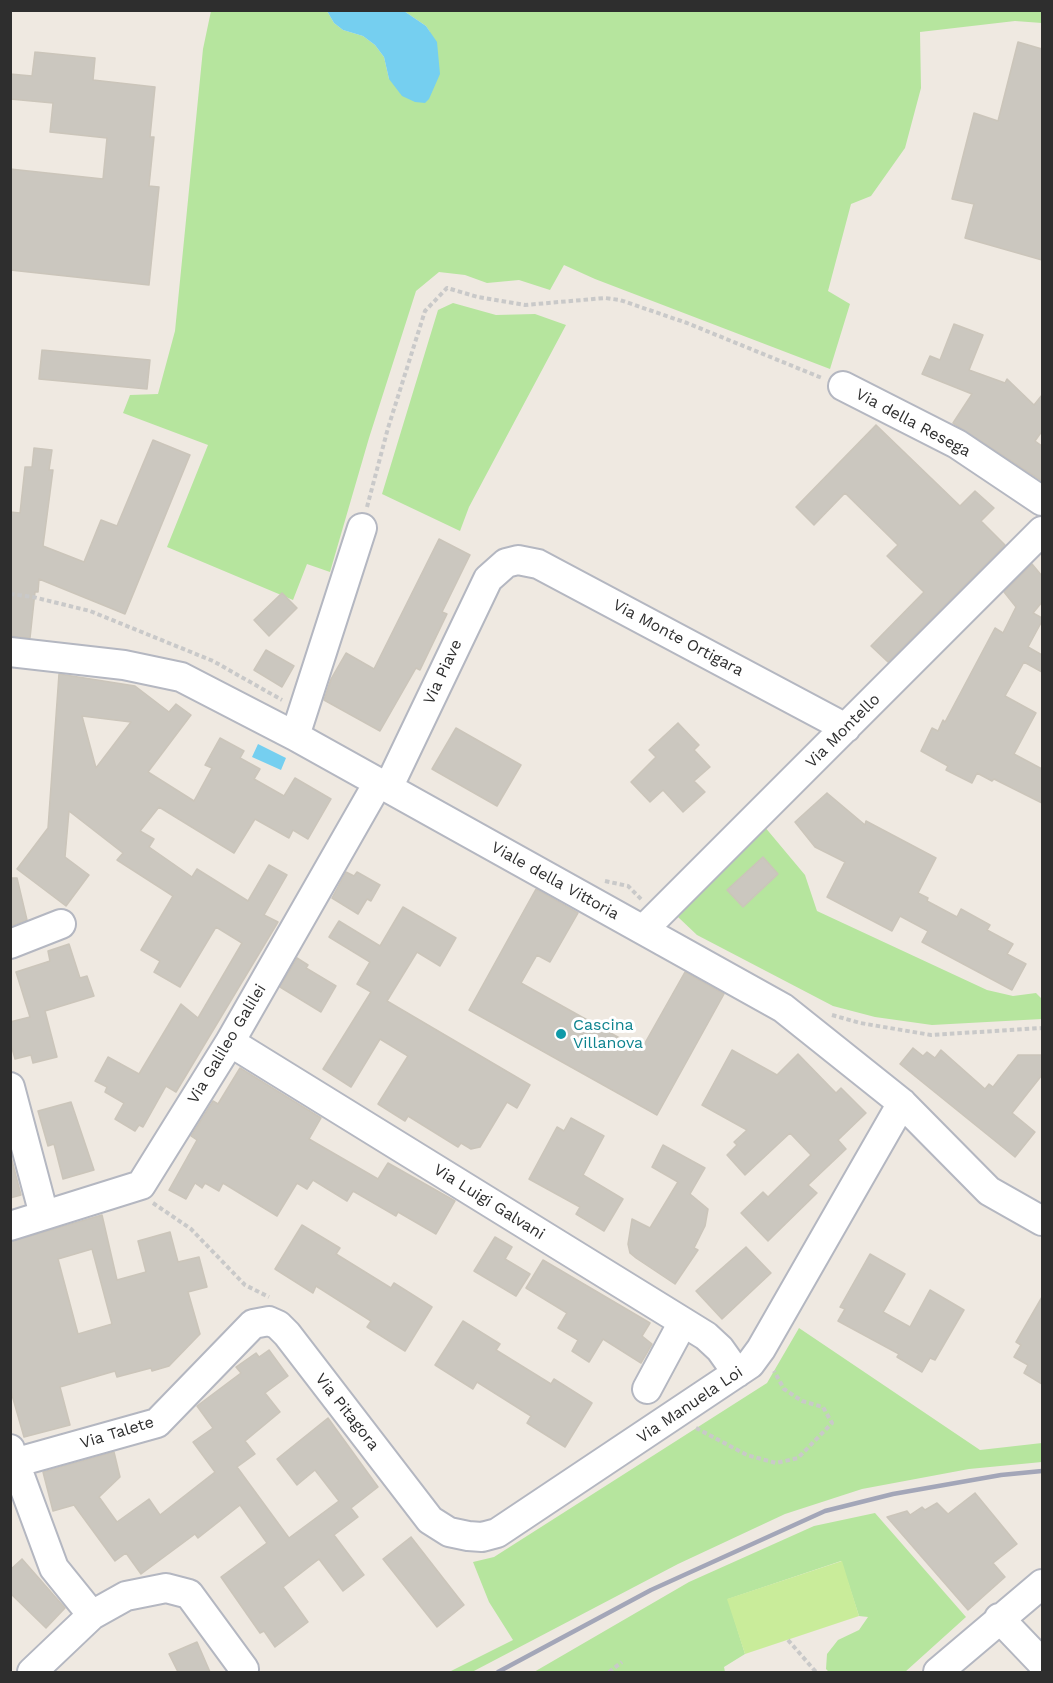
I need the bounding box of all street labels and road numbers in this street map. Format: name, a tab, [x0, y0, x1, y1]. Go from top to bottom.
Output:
street label: Via della Resega	[852, 385, 974, 461]
street label: Via Monte Ortigara	[609, 595, 747, 681]
street label: Via Piave	[420, 636, 466, 708]
street label: Via Montello	[802, 690, 884, 772]
street label: Viale della Vittoria	[488, 838, 622, 924]
street label: Via Galileo Galilei	[184, 981, 270, 1107]
street label: Via Luigi Galvani	[430, 1160, 548, 1244]
street label: Via Manuela Loi	[633, 1363, 747, 1447]
street label: Via Pitagora	[311, 1370, 383, 1454]
street label: Via Talete	[78, 1413, 156, 1453]

